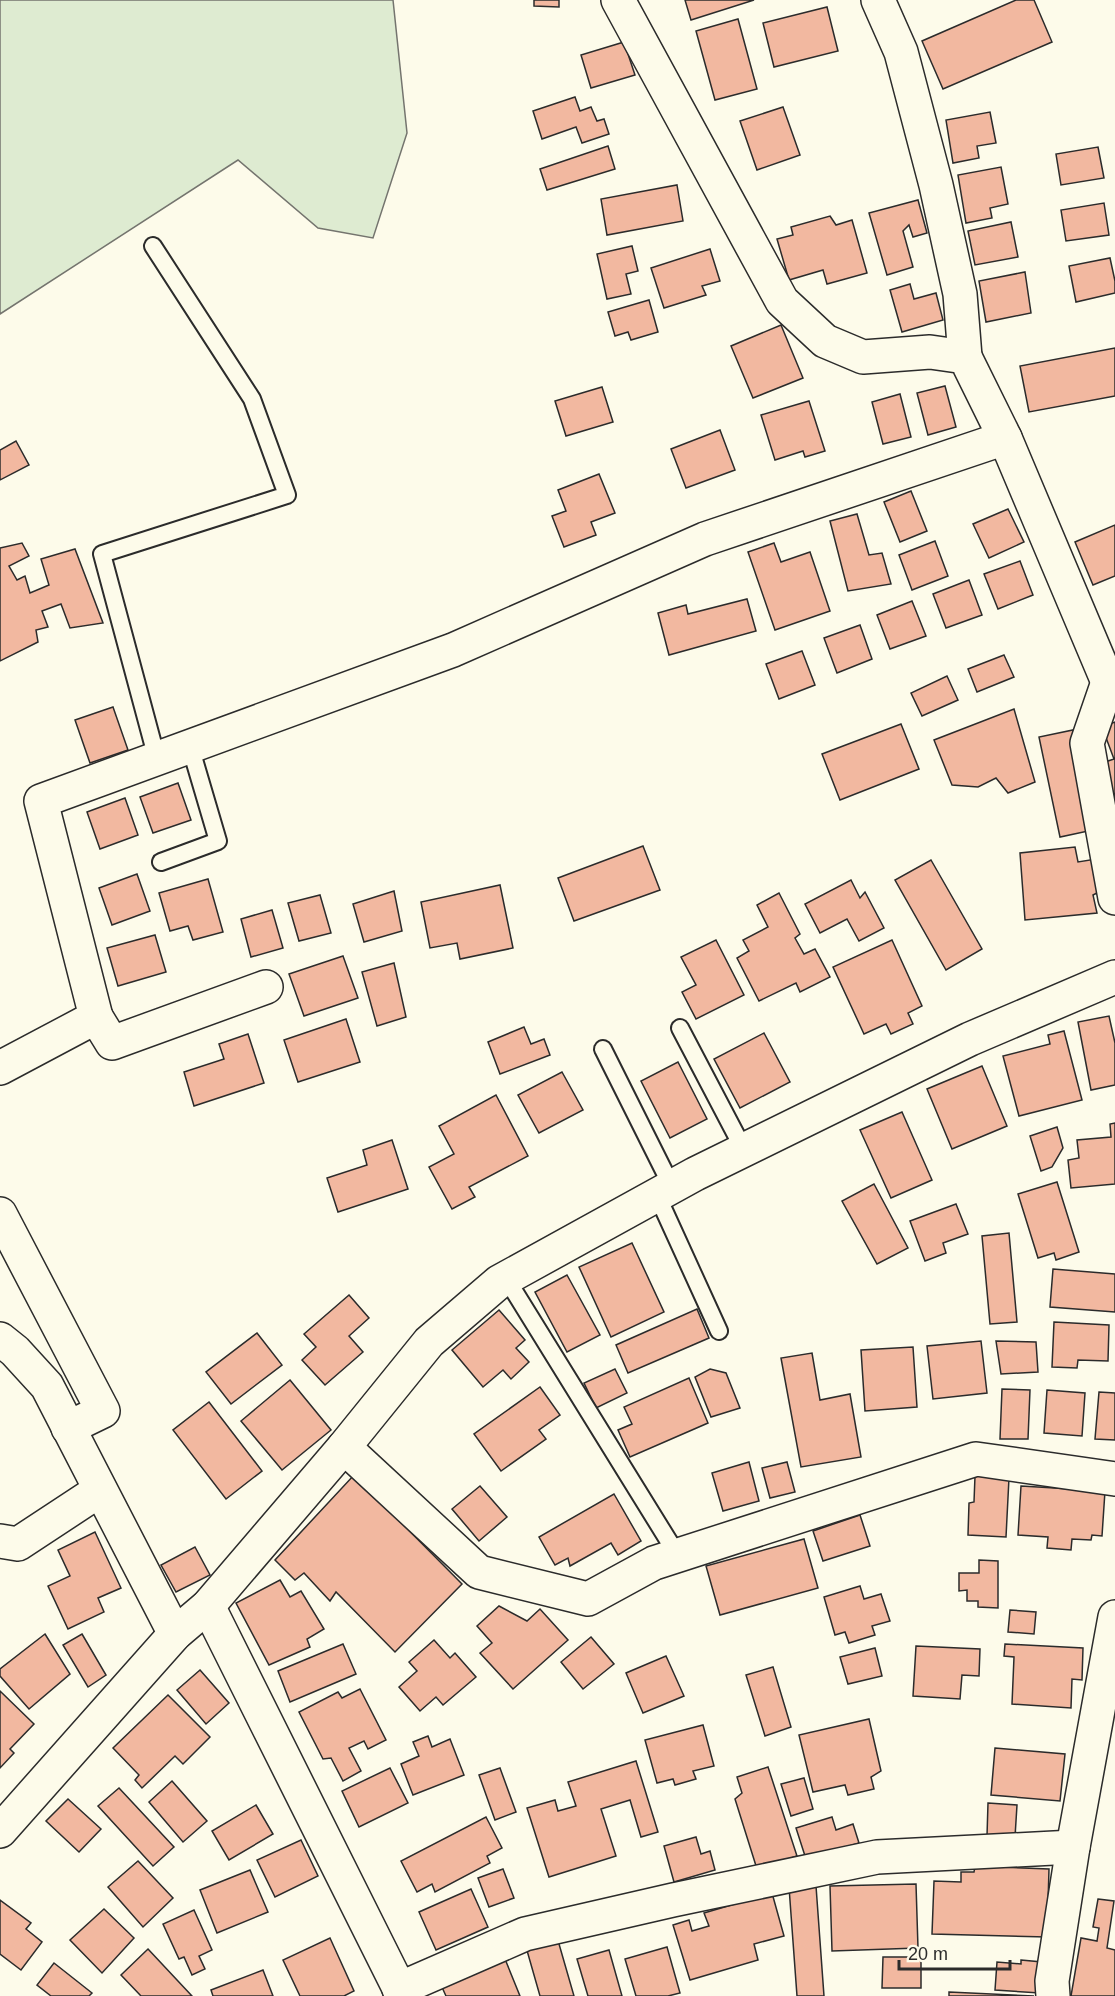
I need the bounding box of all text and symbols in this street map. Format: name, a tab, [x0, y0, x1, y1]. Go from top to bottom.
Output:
scale bar	[899, 1933, 1010, 1971]
text: 20 m	[908, 1944, 948, 1964]

